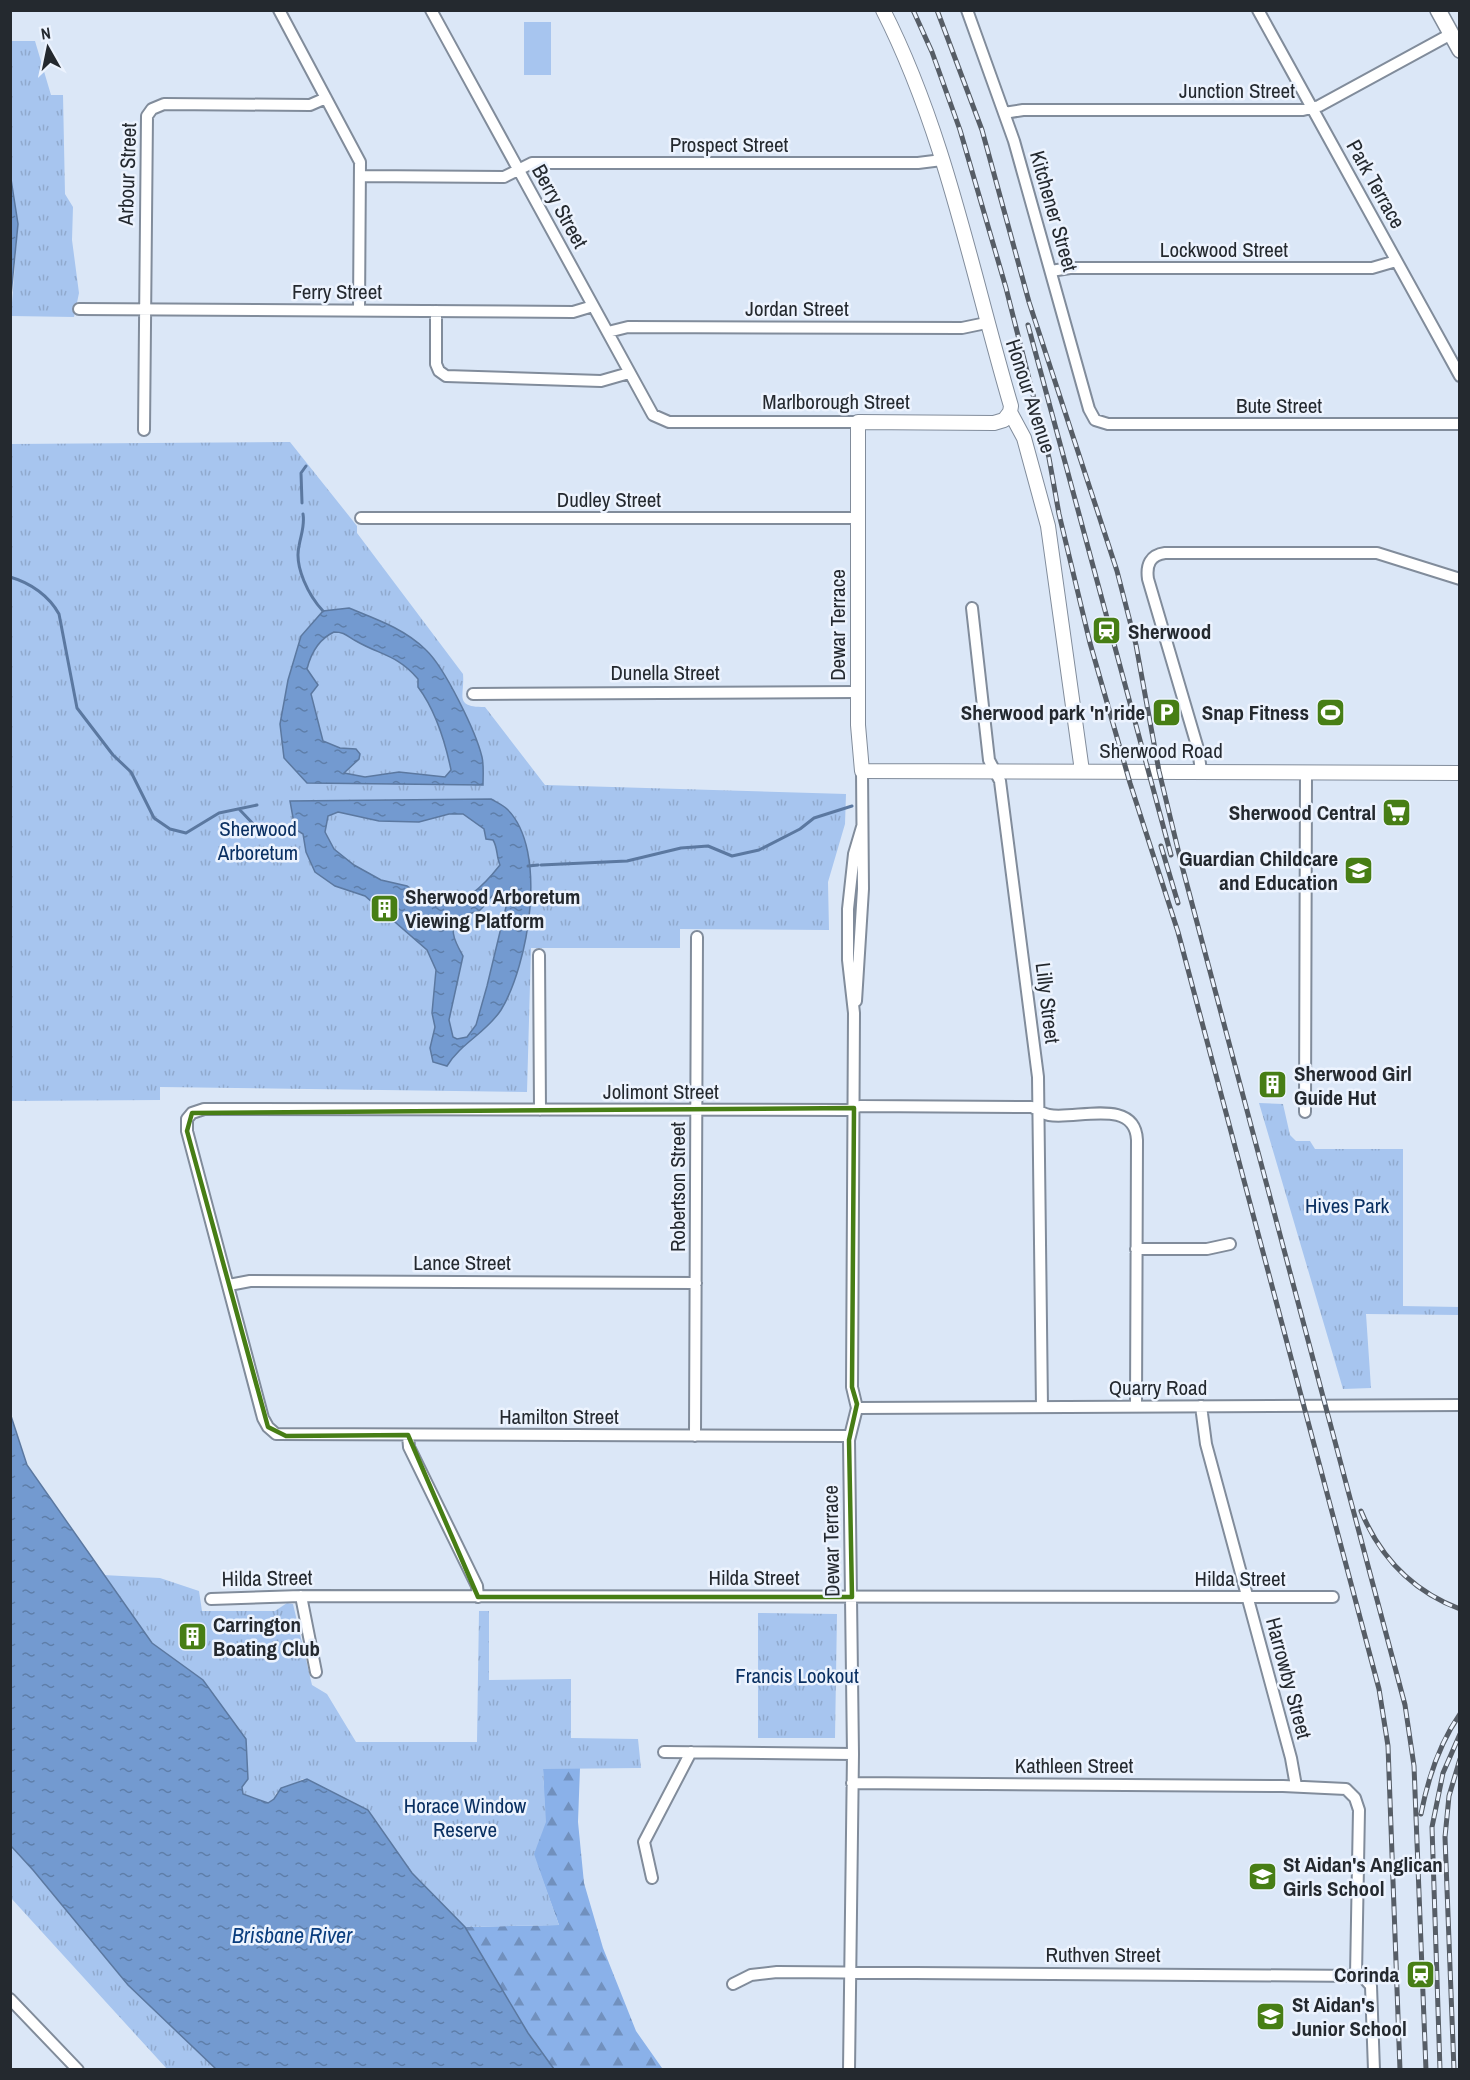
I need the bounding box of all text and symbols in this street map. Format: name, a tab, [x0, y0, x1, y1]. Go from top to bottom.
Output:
north arrow	[18, 18, 78, 78]
text: N	[39, 22, 52, 45]
street label: Junction Street	[1179, 76, 1295, 105]
street label: Arbour Street	[111, 122, 143, 227]
street label: Prospect Street	[670, 130, 789, 159]
street label: Park Terrace	[1340, 134, 1412, 234]
street label: Kitchener Street	[1023, 147, 1085, 275]
street label: Berry Street	[525, 159, 595, 253]
street label: Lockwood Street	[1160, 235, 1288, 264]
street label: Ferry Street	[292, 277, 382, 306]
street label: Jordan Street	[745, 294, 849, 323]
street label: Honour Avenue	[999, 335, 1063, 457]
street label: Marlborough Street	[762, 387, 910, 416]
street label: Bute Street	[1236, 391, 1322, 420]
street label: Dudley Street	[557, 485, 661, 514]
street label: Dewar Terrace	[823, 569, 852, 681]
station icon: Sherwood	[1091, 615, 1123, 647]
place label: Sherwood	[1128, 617, 1211, 646]
street label: Dunella Street	[610, 658, 720, 687]
parking icon: Sherwood park 'n' ride	[1150, 696, 1182, 728]
sports icon: Snap Fitness	[1314, 696, 1346, 728]
place label: Sherwood park 'n' ride	[961, 698, 1145, 727]
place label: Snap Fitness	[1202, 698, 1309, 727]
street label: Sherwood Road	[1099, 736, 1223, 765]
supermarket icon: Sherwood Central	[1381, 796, 1413, 828]
place label: Sherwood Central	[1229, 798, 1376, 827]
park label: Sherwood Arboretum	[217, 814, 298, 867]
place label: Guardian Childcare and Education	[1179, 844, 1338, 897]
school or university icon: Guardian Childcare and Education	[1343, 854, 1375, 886]
place label: Sherwood Arboretum Viewing Platform	[405, 882, 580, 935]
building icon: Sherwood Arboretum Viewing Platform	[368, 892, 400, 924]
street label: Lilly Street	[1029, 961, 1067, 1045]
place label: Sherwood Girl Guide Hut	[1294, 1059, 1412, 1112]
building icon: Sherwood Girl Guide Hut	[1257, 1069, 1289, 1101]
street label: Jolimont Street	[603, 1077, 719, 1106]
street label: Robertson Street	[663, 1122, 692, 1252]
park label: Hives Park	[1305, 1191, 1389, 1220]
street label: Lance Street	[413, 1248, 511, 1277]
street label: Quarry Road	[1109, 1373, 1207, 1402]
street label: Hamilton Street	[499, 1402, 619, 1431]
street label: Dewar Terrace	[816, 1485, 846, 1597]
street label: Hilda Street	[221, 1563, 313, 1593]
street label: Hilda Street	[709, 1563, 800, 1592]
street label: Hilda Street	[1195, 1564, 1286, 1593]
place label: Carrington Boating Club	[213, 1610, 320, 1663]
street label: Harrowby Street	[1259, 1614, 1319, 1742]
building icon: Carrington Boating Club	[176, 1620, 208, 1652]
park label: Francis Lookout	[735, 1661, 859, 1690]
street label: Kathleen Street	[1015, 1751, 1134, 1780]
park label: Horace Window Reserve	[404, 1791, 527, 1844]
place label: St Aidan's Anglican Girls School	[1283, 1850, 1443, 1903]
school or university icon: St Aidan's Anglican Girls School	[1246, 1860, 1278, 1892]
water label: Brisbane River	[232, 1920, 353, 1950]
street label: Ruthven Street	[1046, 1940, 1161, 1969]
station icon: Corinda	[1404, 1958, 1436, 1990]
place label: Corinda	[1334, 1960, 1399, 1989]
place label: St Aidan's Junior School	[1292, 1990, 1407, 2043]
school or university icon: St Aidan's Junior School	[1255, 2000, 1287, 2032]

